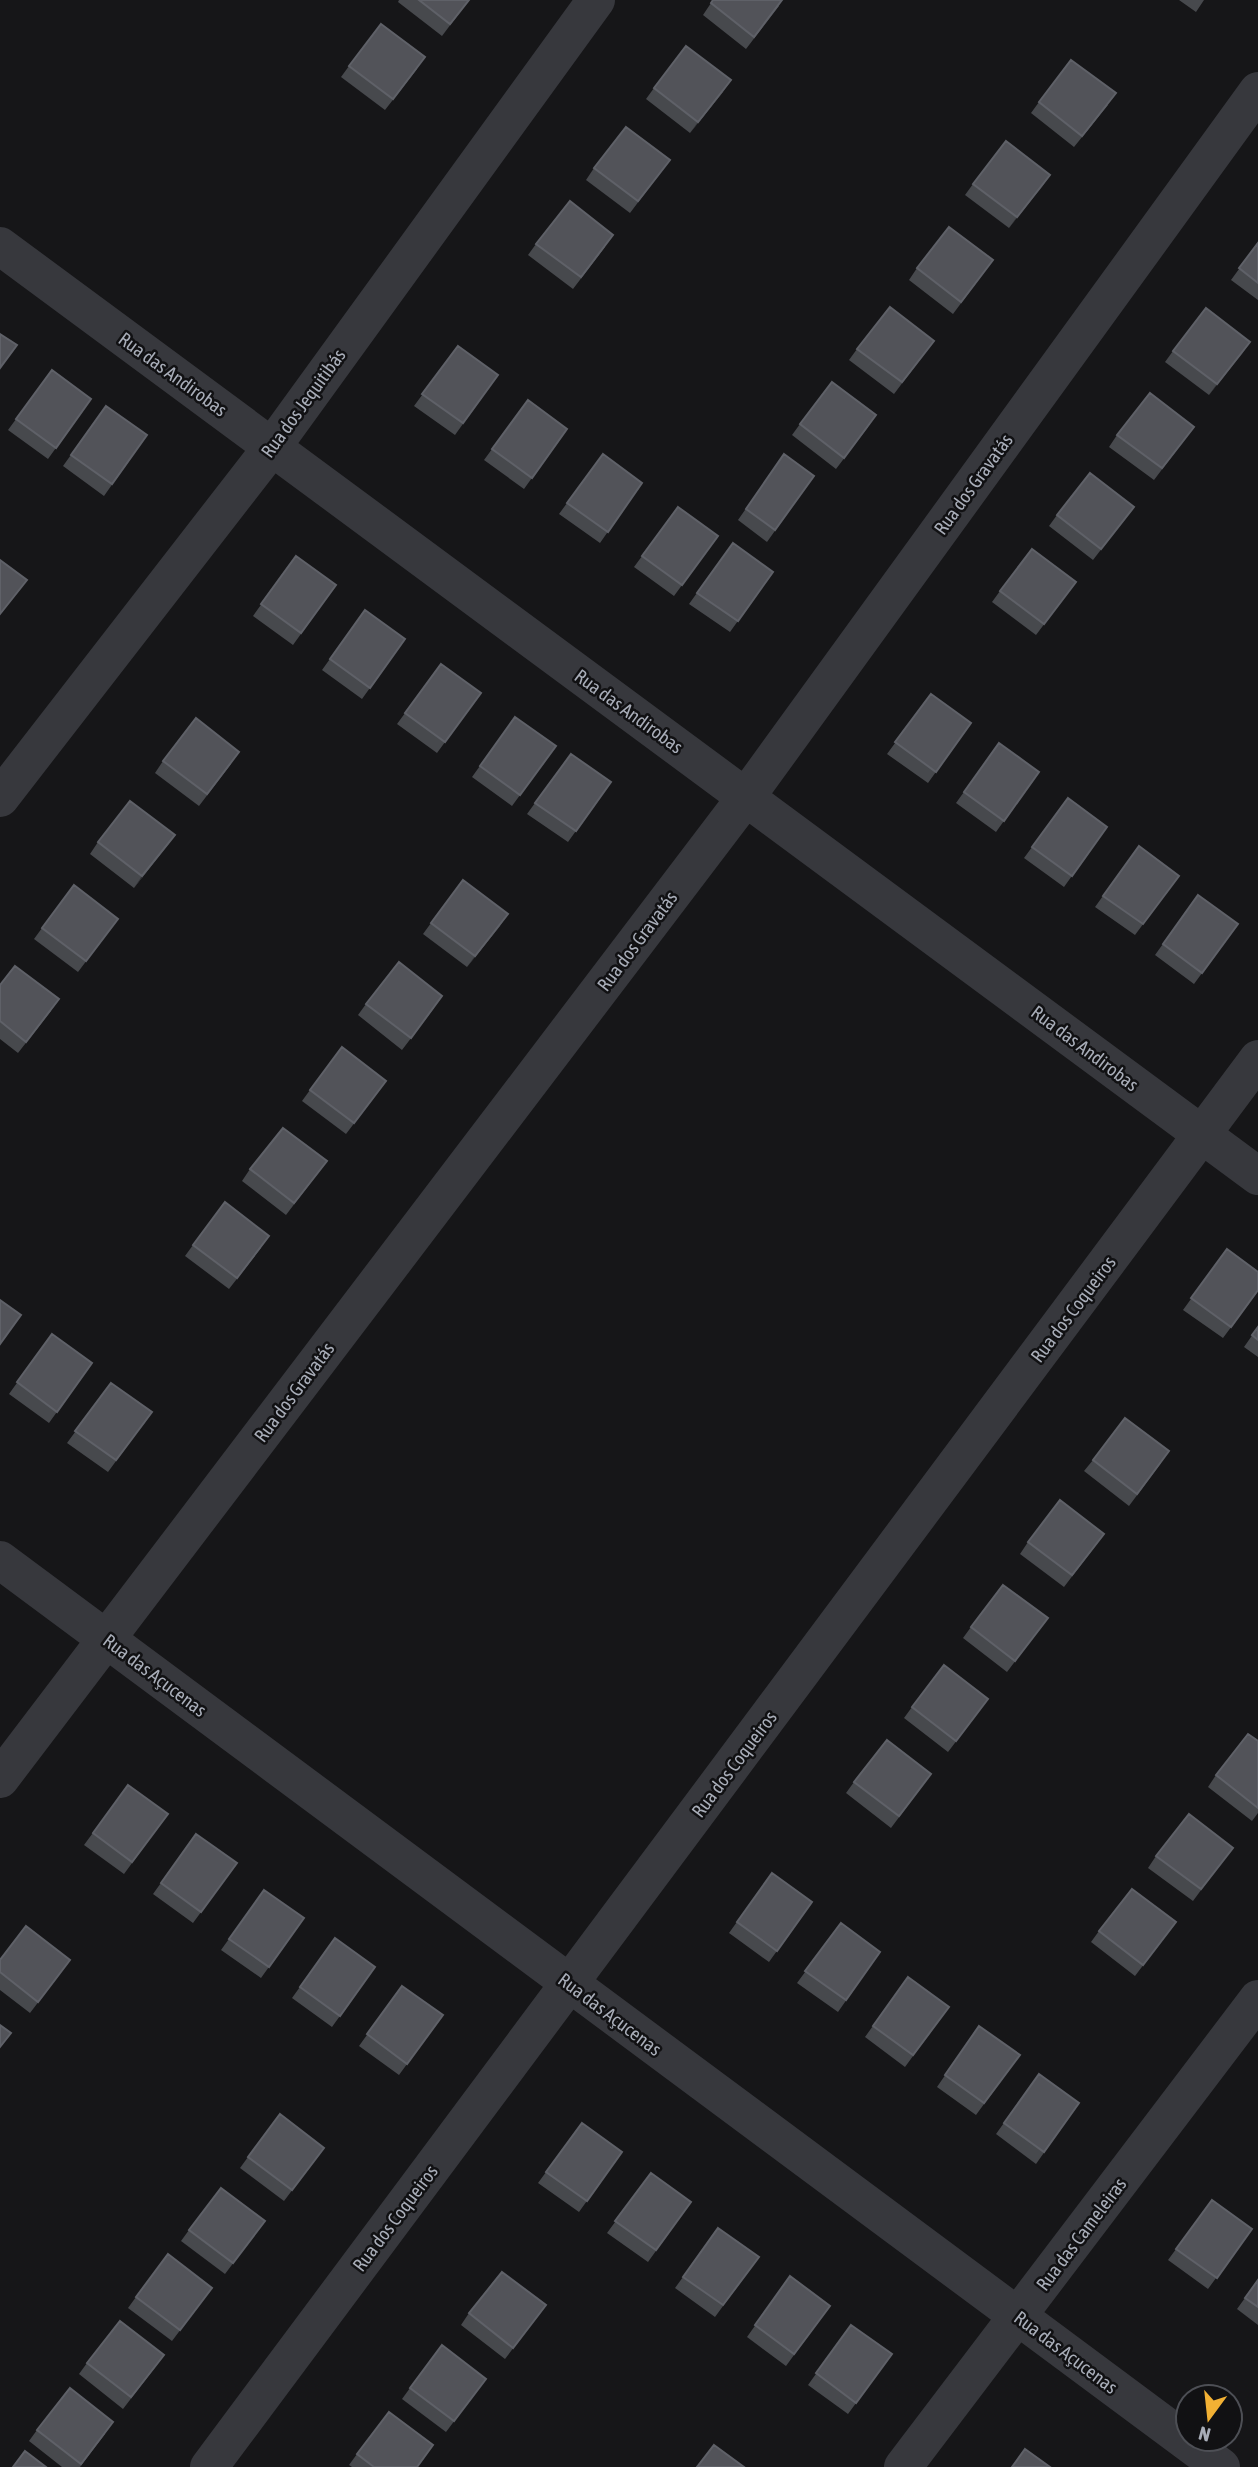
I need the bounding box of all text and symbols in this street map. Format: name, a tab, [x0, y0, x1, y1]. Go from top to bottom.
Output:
street label: Rua das Andirobas	[115, 327, 232, 421]
street label: Rua dos Jequitibás	[256, 344, 350, 462]
street label: Rua dos Gravatás	[929, 429, 1017, 539]
street label: Rua das Andirobas	[571, 664, 688, 758]
street label: Rua dos Gravatás	[592, 887, 682, 995]
street label: Rua das Andirobas	[1027, 1001, 1143, 1096]
street label: Rua dos Coqueiros	[1026, 1251, 1120, 1366]
street label: Rua dos Gravatás	[249, 1338, 339, 1446]
street label: Rua das Açucenas	[99, 1629, 211, 1721]
street label: Rua dos Coqueiros	[687, 1706, 781, 1821]
street label: Rua das Açucenas	[554, 1968, 666, 2060]
street label: Rua dos Coqueiros	[348, 2160, 442, 2275]
street label: Rua das Cameleiras	[1031, 2173, 1131, 2295]
street label: Rua das Açucenas	[1010, 2306, 1122, 2398]
north arrow	[1174, 2383, 1244, 2453]
text: N	[1196, 2422, 1213, 2446]

